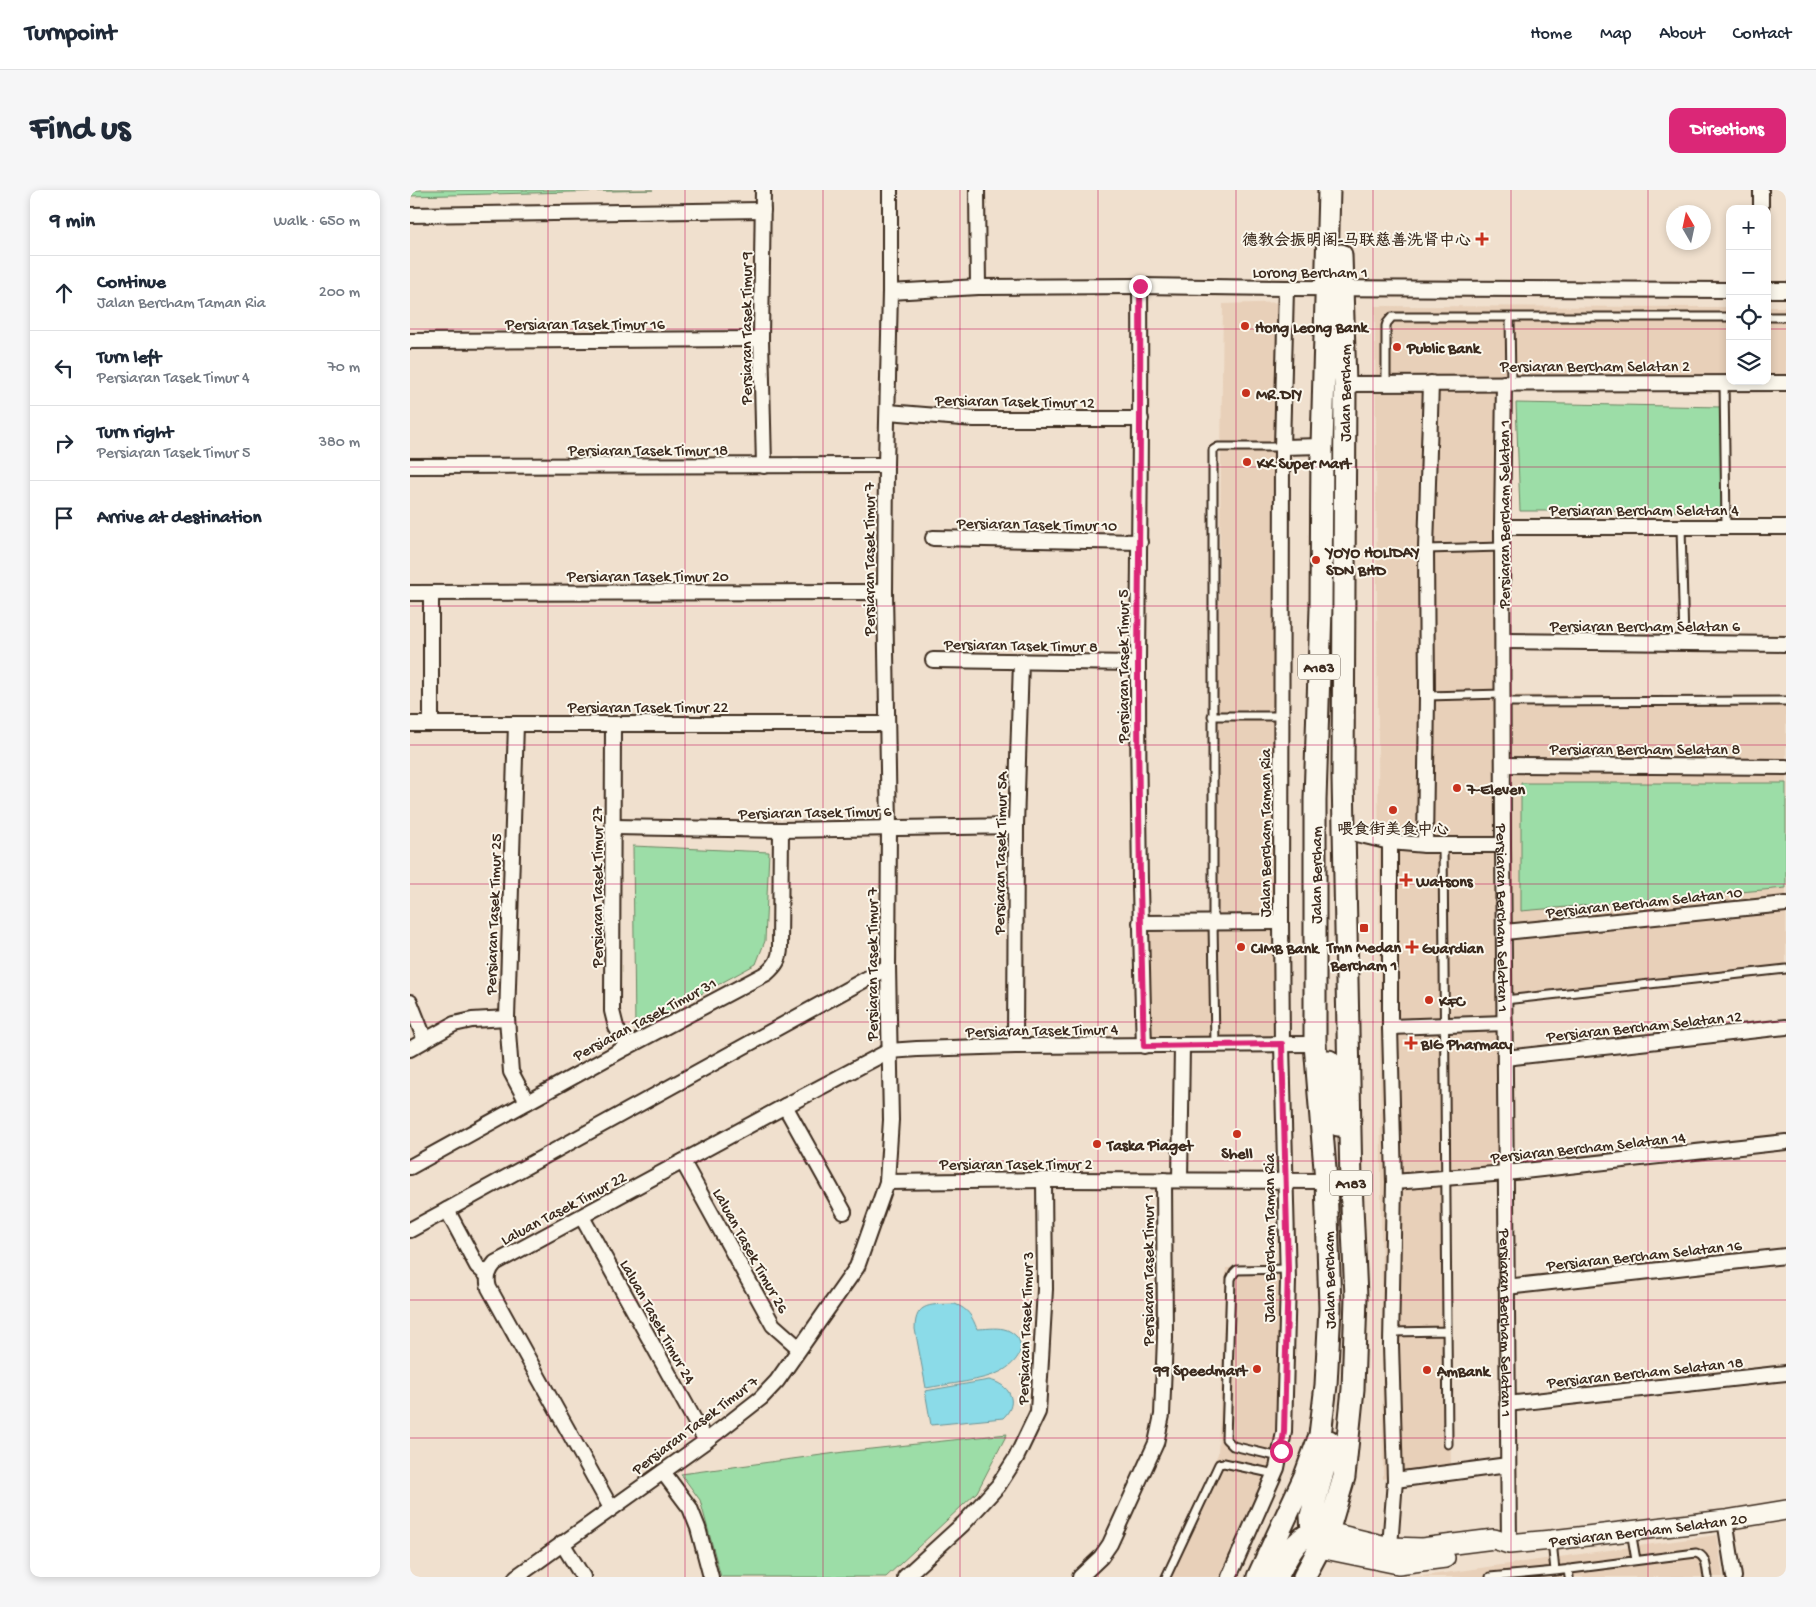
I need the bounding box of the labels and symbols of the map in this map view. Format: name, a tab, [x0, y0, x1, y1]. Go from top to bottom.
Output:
north arrow	[1666, 205, 1711, 250]
place label: 德教会振明阁-马联慈善洗肾中心	[1242, 231, 1471, 252]
marker: 德教会振明阁-马联慈善洗肾中心	[1475, 232, 1489, 246]
street label: Persiaran Tasek Timur 9	[739, 252, 758, 406]
street label: Lorong Bercham 1	[1252, 265, 1368, 284]
route end	[1129, 275, 1152, 298]
street label: Persiaran Tasek Timur 16	[504, 317, 666, 336]
marker: Hong Leong Bank	[1239, 320, 1251, 332]
place label: Hong Leong Bank	[1255, 320, 1370, 339]
marker: Public Bank	[1391, 341, 1403, 353]
place label: Public Bank	[1406, 341, 1482, 360]
street label: Jalan Bercham	[1338, 344, 1357, 442]
street label: Persiaran Bercham Selatan 2	[1499, 359, 1690, 378]
marker: MR.DIY	[1240, 387, 1252, 399]
place label: MR.DIY	[1256, 387, 1303, 406]
street label: Persiaran Tasek Timur 12	[934, 393, 1095, 414]
street label: Persiaran Bercham Selatan 1	[1497, 420, 1516, 609]
street label: Persiaran Tasek Timur 18	[567, 443, 728, 462]
marker: KK Super Mart	[1241, 456, 1253, 468]
place label: KK Super Mart	[1256, 456, 1353, 475]
street label: Persiaran Tasek Timur 7	[862, 482, 881, 637]
street label: Persiaran Bercham Selatan 4	[1548, 503, 1739, 522]
street label: Persiaran Tasek Timur 10	[956, 516, 1117, 537]
place label: YOYO HOLIDAY SDN BHD	[1324, 545, 1420, 582]
marker: YOYO HOLIDAY SDN BHD	[1310, 554, 1322, 566]
street label: Persiaran Tasek Timur 20	[566, 569, 729, 588]
street label: Persiaran Tasek Timur 5	[1116, 589, 1135, 744]
street label: Persiaran Bercham Selatan 6	[1549, 619, 1741, 638]
street label: Persiaran Tasek Timur 8	[943, 637, 1098, 658]
road number: A183	[1298, 654, 1340, 680]
street label: Persiaran Tasek Timur 22	[567, 700, 728, 719]
street label: Persiaran Bercham Selatan 8	[1549, 742, 1741, 761]
street label: Jalan Bercham Taman Ria	[1258, 748, 1277, 917]
street label: Persiaran Tasek Timur 5A	[992, 770, 1013, 936]
marker: 7-Eleven	[1451, 782, 1463, 794]
place label: 7-Eleven	[1466, 782, 1525, 801]
street label: Persiaran Tasek Timur 6	[737, 804, 893, 825]
marker: 喂食街美食中心	[1387, 804, 1399, 816]
street label: Persiaran Tasek Timur 27	[590, 806, 609, 969]
place label: 喂食街美食中心	[1337, 820, 1449, 841]
street label: Persiaran Bercham Selatan 1	[1490, 823, 1510, 1012]
street label: Jalan Bercham	[1309, 826, 1328, 924]
street label: Persiaran Tasek Timur 25	[483, 833, 508, 996]
marker: Watsons	[1400, 874, 1412, 886]
place label: Watsons	[1415, 874, 1474, 893]
street label: Persiaran Bercham Selatan 10	[1544, 885, 1744, 924]
street label: Persiaran Tasek Timur 7	[865, 887, 884, 1042]
marker: Tmn Medan Bercham 1	[1358, 922, 1370, 934]
place label: Tmn Medan Bercham 1	[1325, 940, 1401, 977]
marker: CIMB Bank	[1235, 941, 1247, 953]
place label: CIMB Bank	[1250, 941, 1320, 960]
marker: Guardian	[1406, 941, 1418, 953]
place label: Guardian	[1422, 941, 1484, 960]
street label: Persiaran Tasek Timur 31	[570, 975, 721, 1067]
marker: KFC	[1423, 994, 1435, 1006]
place label: KFC	[1438, 994, 1466, 1013]
street label: Persiaran Bercham Selatan 12	[1545, 1009, 1743, 1048]
street label: Persiaran Tasek Timur 4	[965, 1022, 1119, 1043]
marker: BIG Pharmacy	[1405, 1037, 1417, 1049]
place label: BIG Pharmacy	[1420, 1037, 1513, 1056]
marker: Shell	[1231, 1128, 1243, 1140]
street label: Persiaran Bercham Selatan 14	[1489, 1130, 1687, 1169]
marker: Taska Piaget	[1091, 1138, 1103, 1150]
place label: Taska Piaget	[1105, 1138, 1194, 1157]
place label: Shell	[1221, 1146, 1253, 1165]
street label: Jalan Bercham Taman Ria	[1262, 1153, 1281, 1322]
street label: Persiaran Tasek Timur 2	[939, 1157, 1093, 1176]
street label: Laluan Tasek Timur 22	[498, 1169, 631, 1251]
road number: A183	[1330, 1170, 1372, 1196]
street label: Laluan Tasek Timur 26	[707, 1186, 792, 1318]
street label: Persiaran Tasek Timur 1	[1141, 1194, 1160, 1347]
street label: Persiaran Bercham Selatan 1	[1493, 1228, 1514, 1417]
street label: Jalan Bercham	[1321, 1230, 1342, 1329]
street label: Persiaran Bercham Selatan 16	[1545, 1238, 1744, 1277]
street label: Persiaran Tasek Timur 3	[1015, 1251, 1040, 1406]
street label: Laluan Tasek Timur 24	[614, 1257, 698, 1389]
street label: Persiaran Bercham Selatan 18	[1545, 1355, 1745, 1394]
place label: 99 Speedmart	[1153, 1363, 1248, 1382]
marker: 99 Speedmart	[1251, 1363, 1263, 1375]
marker: AmBank	[1421, 1364, 1433, 1376]
place label: AmBank	[1436, 1364, 1491, 1383]
street label: Persiaran Tasek Timur 7	[628, 1373, 764, 1481]
route start	[1270, 1440, 1293, 1463]
street label: Persiaran Bercham Selatan 20	[1547, 1511, 1749, 1553]

